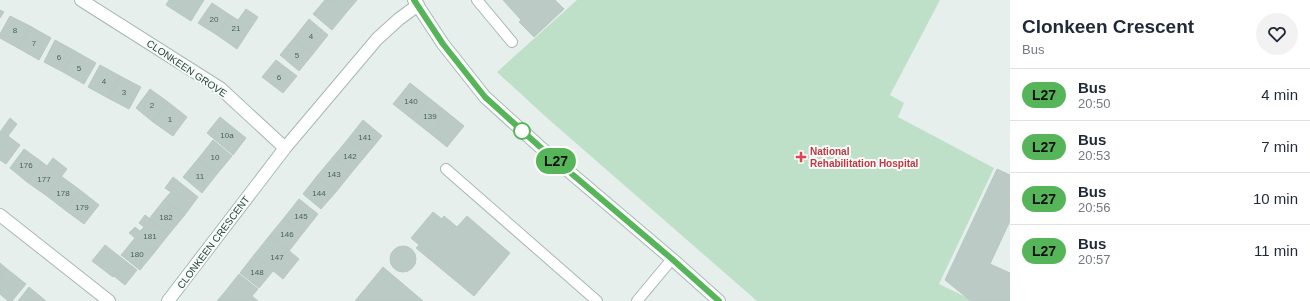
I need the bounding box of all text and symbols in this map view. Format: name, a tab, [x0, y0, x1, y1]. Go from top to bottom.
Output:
button: heart	[1256, 13, 1298, 55]
house number: 20	[210, 15, 219, 24]
text: Clonkeen Crescent	[1022, 16, 1194, 37]
house number: 21	[232, 24, 241, 33]
house number: 8	[13, 26, 18, 35]
house number: 4	[309, 32, 314, 41]
street label: CLONKEEN GROVE	[145, 38, 229, 99]
house number: 7	[32, 39, 37, 48]
text: Bus	[1022, 42, 1044, 57]
house number: 5	[295, 51, 300, 60]
house number: 6	[57, 53, 62, 62]
house number: 5	[77, 64, 82, 73]
house number: 6	[277, 73, 282, 82]
house number: 4	[102, 77, 107, 86]
text: Bus	[1078, 79, 1106, 96]
text: 4 min	[1261, 86, 1298, 103]
text: L27	[1032, 87, 1056, 103]
house number: 3	[122, 88, 127, 97]
text: 20:50	[1078, 96, 1111, 111]
house number: 140	[404, 97, 418, 106]
house number: 2	[150, 101, 155, 110]
house number: 139	[423, 112, 437, 121]
house number: 1	[168, 115, 173, 124]
unlabelled marker	[513, 122, 531, 140]
house number: 10a	[220, 131, 234, 140]
text: Bus	[1078, 131, 1106, 148]
house number: 141	[358, 133, 372, 142]
text: 7 min	[1261, 138, 1298, 155]
text: L27	[1032, 139, 1056, 155]
place label: National Rehabilitation Hospital	[810, 146, 919, 169]
line badge: L27	[533, 148, 579, 174]
text: 20:53	[1078, 148, 1111, 163]
marker: National Rehabilitation Hospital	[795, 151, 807, 163]
house number: 142	[343, 152, 357, 161]
house number: 10	[211, 153, 220, 162]
text: L27	[544, 153, 568, 169]
house number: 176	[19, 161, 33, 170]
house number: 143	[327, 170, 341, 179]
house number: 11	[196, 172, 205, 181]
house number: 177	[37, 175, 51, 184]
text: Bus	[1078, 183, 1106, 200]
house number: 178	[56, 189, 70, 198]
house number: 144	[312, 189, 326, 198]
text: 10 min	[1253, 190, 1298, 207]
text: L27	[1032, 191, 1056, 207]
street label: CLONKEEN CRESCENT	[175, 194, 252, 291]
text: 20:56	[1078, 200, 1111, 215]
house number: 179	[75, 203, 89, 212]
house number: 145	[294, 212, 308, 221]
house number: 182	[159, 213, 173, 222]
house number: 146	[280, 230, 294, 239]
house number: 181	[143, 232, 157, 241]
text: Bus	[1078, 235, 1106, 252]
text: 11 min	[1254, 242, 1298, 259]
text: L27	[1032, 243, 1056, 259]
house number: 180	[130, 250, 144, 259]
text: 20:57	[1078, 252, 1111, 267]
house number: 147	[270, 253, 284, 262]
house number: 148	[250, 268, 264, 277]

